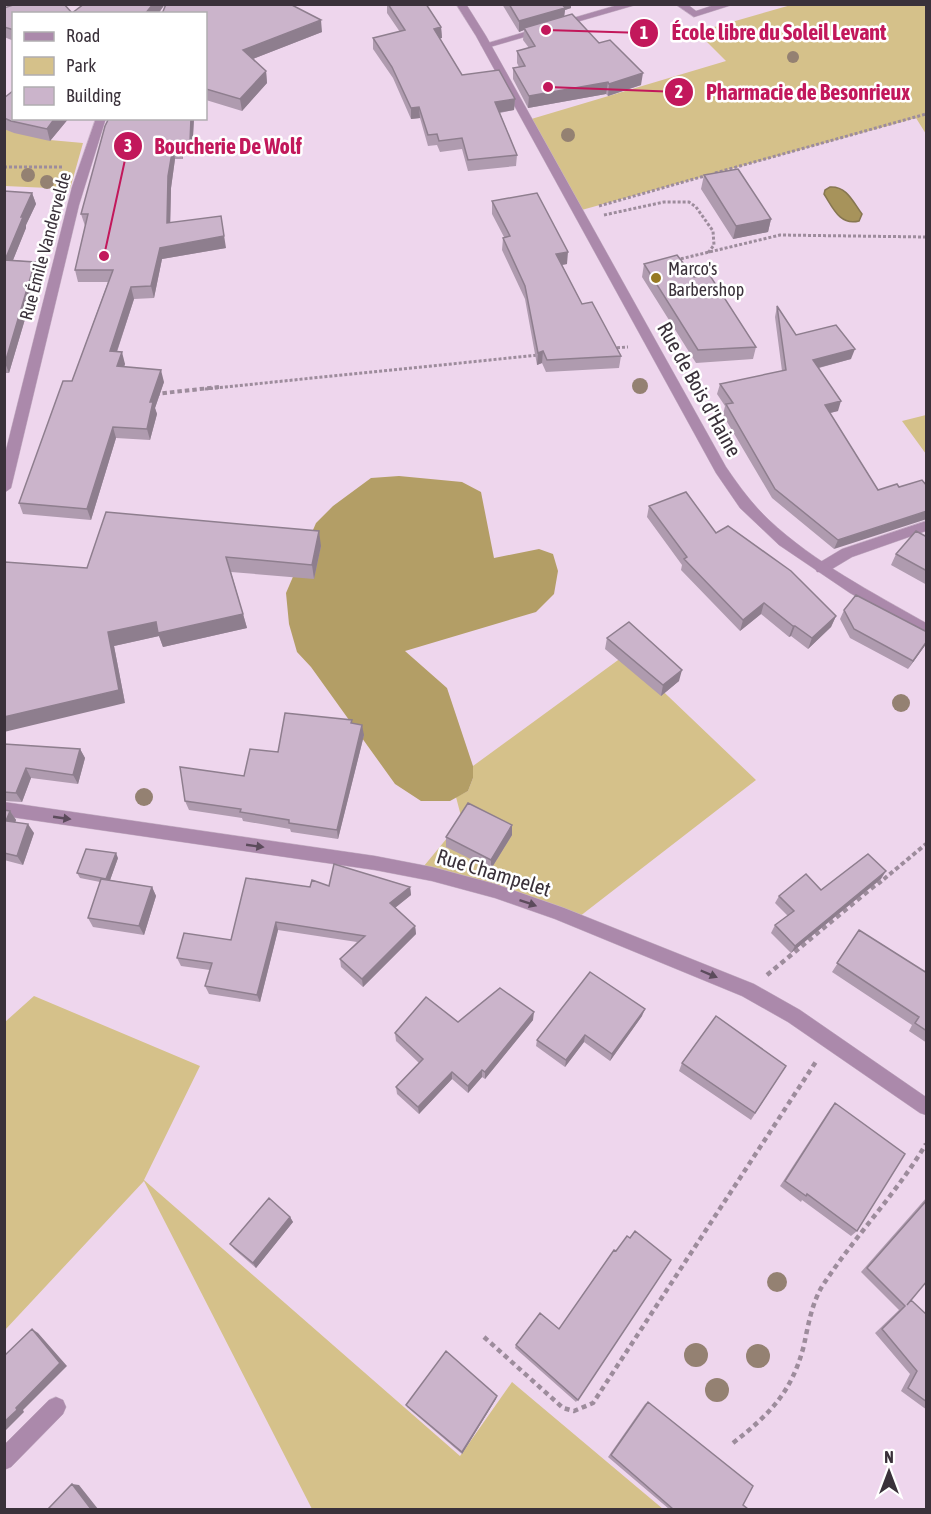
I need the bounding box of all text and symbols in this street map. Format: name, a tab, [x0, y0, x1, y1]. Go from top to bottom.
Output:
legend	[12, 12, 207, 120]
callout: École libre du Soleil Levant	[629, 13, 898, 53]
text: École libre du Soleil Levant	[672, 19, 887, 45]
text: 1	[640, 22, 648, 43]
text: Road	[66, 25, 100, 46]
text: Park	[66, 55, 96, 76]
callout: Pharmacie de Besonrieux	[664, 72, 922, 112]
text: Pharmacie de Besonrieux	[706, 79, 910, 105]
text: 2	[675, 81, 683, 102]
text: Building	[66, 85, 121, 106]
callout: Boucherie De Wolf	[113, 126, 314, 166]
text: Boucherie De Wolf	[154, 133, 303, 159]
text: 3	[124, 135, 132, 156]
street label: Rue Émile Vandervelde	[15, 170, 75, 322]
place label: Marco's Barbershop	[668, 258, 744, 300]
marker: Marco's Barbershop	[649, 271, 663, 285]
street label: Rue de Bois d'Haine	[653, 317, 747, 461]
one-way arrow	[53, 813, 72, 822]
one-way arrow	[246, 842, 265, 851]
street label: Rue Champelet	[434, 843, 554, 901]
one-way arrow	[519, 898, 537, 908]
one-way arrow	[700, 970, 718, 979]
north arrow	[859, 1442, 919, 1502]
text: N	[884, 1448, 894, 1466]

